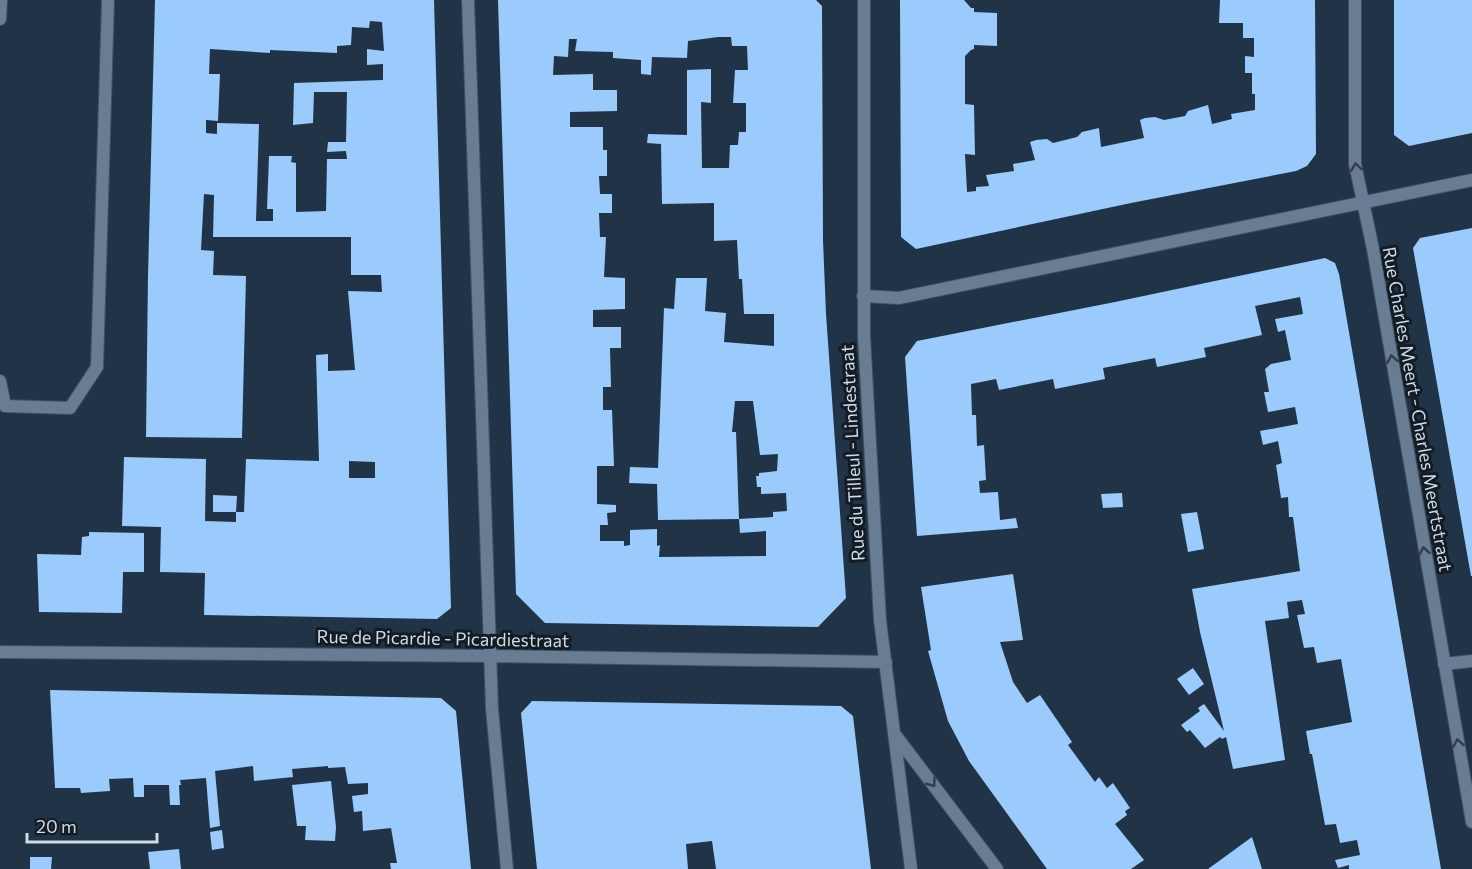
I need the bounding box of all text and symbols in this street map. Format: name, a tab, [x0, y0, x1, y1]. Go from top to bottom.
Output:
one-way arrow	[1351, 163, 1363, 172]
street label: Rue Charles Meert - Charles Meertstraat	[1379, 245, 1457, 573]
street label: Rue du Tilleul - Lindestraat	[835, 344, 869, 562]
one-way arrow	[1386, 354, 1399, 364]
one-way arrow	[1419, 547, 1431, 556]
street label: Rue de Picardie - Picardiestraat	[316, 625, 570, 651]
one-way arrow	[1452, 739, 1465, 749]
one-way arrow	[924, 776, 935, 787]
scale bar	[27, 806, 158, 844]
text: 20 m	[36, 815, 77, 837]

